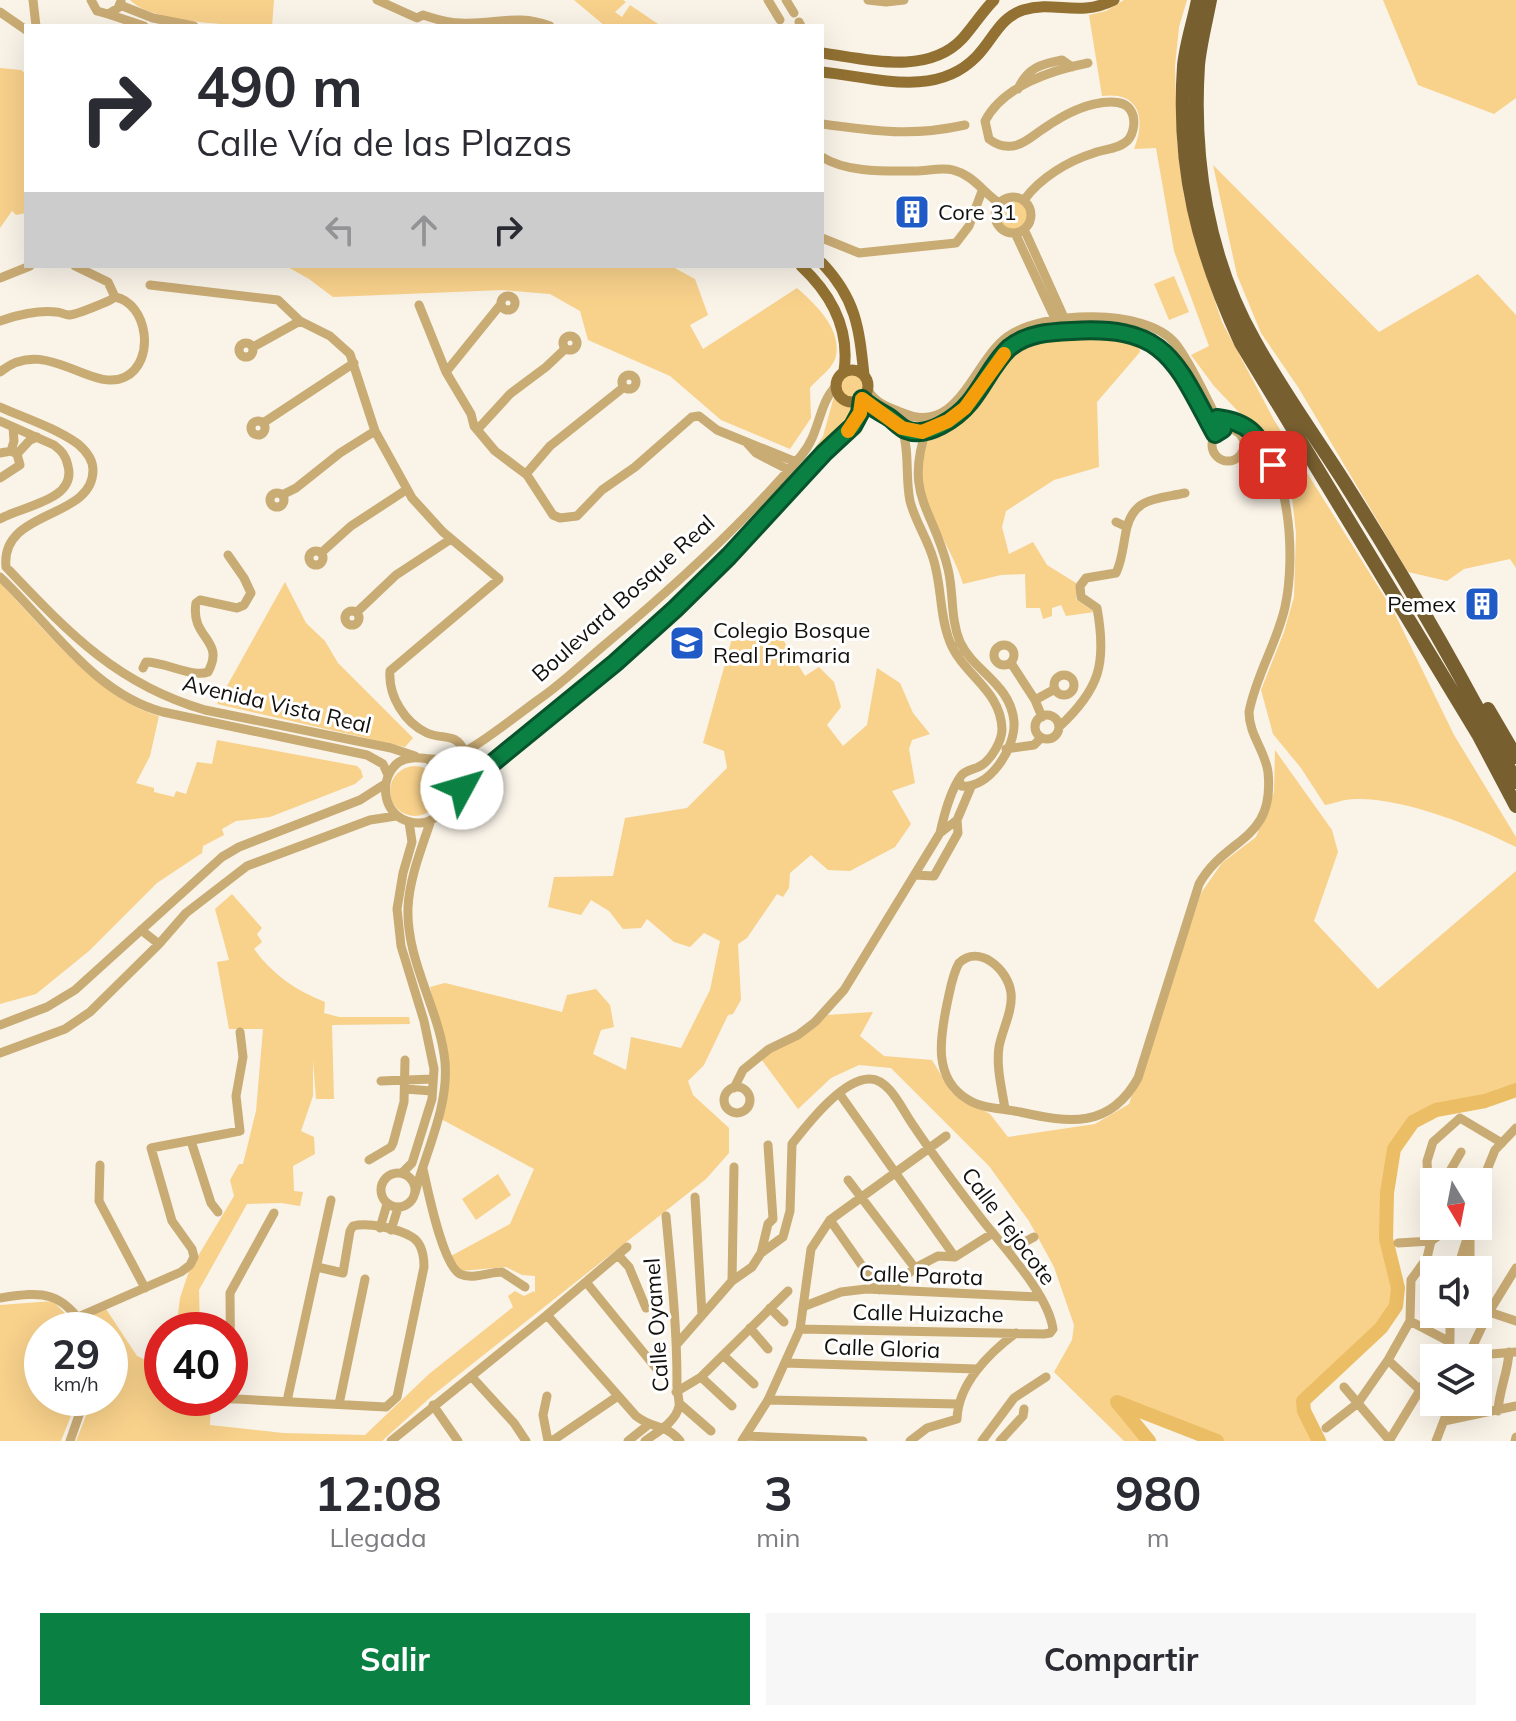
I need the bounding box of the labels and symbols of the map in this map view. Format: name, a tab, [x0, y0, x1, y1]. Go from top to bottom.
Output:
building icon: Core 31	[893, 193, 931, 231]
place label: Core 31	[938, 198, 1017, 226]
pin	[1239, 431, 1307, 499]
street label: Boulevard Bosque Real	[526, 509, 720, 687]
building icon: Pemex	[1463, 585, 1501, 623]
place label: Pemex	[1387, 590, 1456, 618]
place label: Colegio Bosque Real Primaria	[713, 616, 870, 669]
school or university icon: Colegio Bosque Real Primaria	[668, 624, 706, 662]
street label: Avenida Vista Real	[180, 669, 374, 739]
position arrow	[420, 746, 504, 830]
street label: Calle Tejocote	[956, 1162, 1062, 1290]
north arrow	[1420, 1168, 1492, 1240]
street label: Calle Oyamel	[637, 1257, 675, 1393]
street label: Calle Parota	[858, 1259, 984, 1291]
street label: Calle Huizache	[852, 1298, 1004, 1328]
speed limit sign: 40	[144, 1312, 248, 1416]
street label: Calle Gloria	[823, 1332, 941, 1364]

